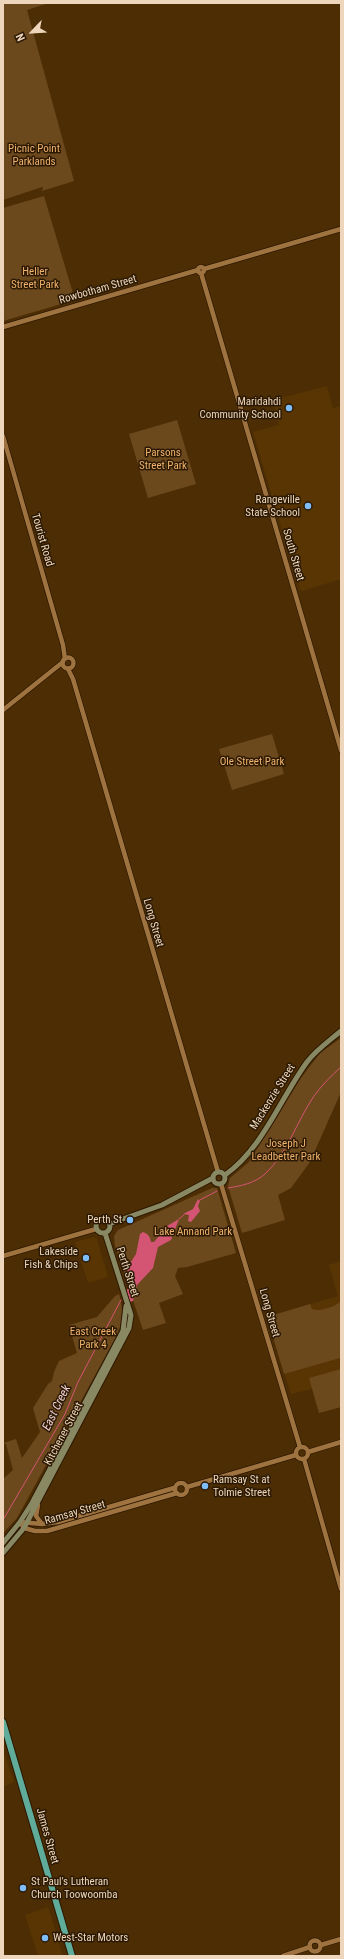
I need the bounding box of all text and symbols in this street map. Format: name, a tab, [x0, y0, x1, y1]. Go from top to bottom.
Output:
north arrow	[12, 12, 52, 52]
text: N	[13, 31, 28, 43]
park label: Picnic Point Parklands	[8, 142, 60, 168]
park label: Heller Street Park	[11, 265, 59, 291]
street label: Rowbotham Street	[58, 273, 138, 307]
place label: Maridahdi Community School	[199, 395, 281, 421]
marker: Maridahdi Community School	[284, 403, 294, 413]
park label: Parsons Street Park	[139, 446, 187, 472]
place label: Rangeville State School	[245, 493, 300, 519]
marker: Rangeville State School	[303, 501, 313, 511]
street label: Tourist Road	[28, 512, 56, 568]
street label: South Street	[279, 528, 307, 582]
park label: Ole Street Park	[220, 755, 284, 769]
street label: Long Street	[140, 897, 166, 949]
street label: Mackenzie Street	[248, 1062, 298, 1132]
park label: Joseph J Leadbetter Park	[252, 1137, 320, 1163]
place label: Perth St	[87, 1213, 122, 1227]
marker: Perth St	[125, 1215, 135, 1225]
park label: Lake Annand Park	[154, 1225, 232, 1239]
place label: Lakeside Fish & Chips	[24, 1245, 78, 1271]
street label: Perth Street	[113, 1245, 141, 1299]
marker: Lakeside Fish & Chips	[81, 1253, 91, 1263]
street label: Long Street	[256, 1287, 282, 1339]
park label: East Creek Park 4	[70, 1325, 116, 1351]
water label: East Creek	[40, 1383, 74, 1433]
street label: Kitchener Street	[42, 1400, 86, 1468]
place label: Ramsay St at Tolmie Street	[213, 1473, 271, 1499]
marker: Ramsay St at Tolmie Street	[200, 1481, 210, 1491]
street label: Ramsay Street	[43, 1498, 107, 1528]
street label: James Street	[33, 1807, 61, 1865]
place label: St Paul's Lutheran Church Toowoomba	[31, 1875, 117, 1901]
marker: St Paul's Lutheran Church Toowoomba	[18, 1883, 28, 1893]
place label: West-Star Motors	[53, 1931, 128, 1945]
marker: West-Star Motors	[40, 1933, 50, 1943]

